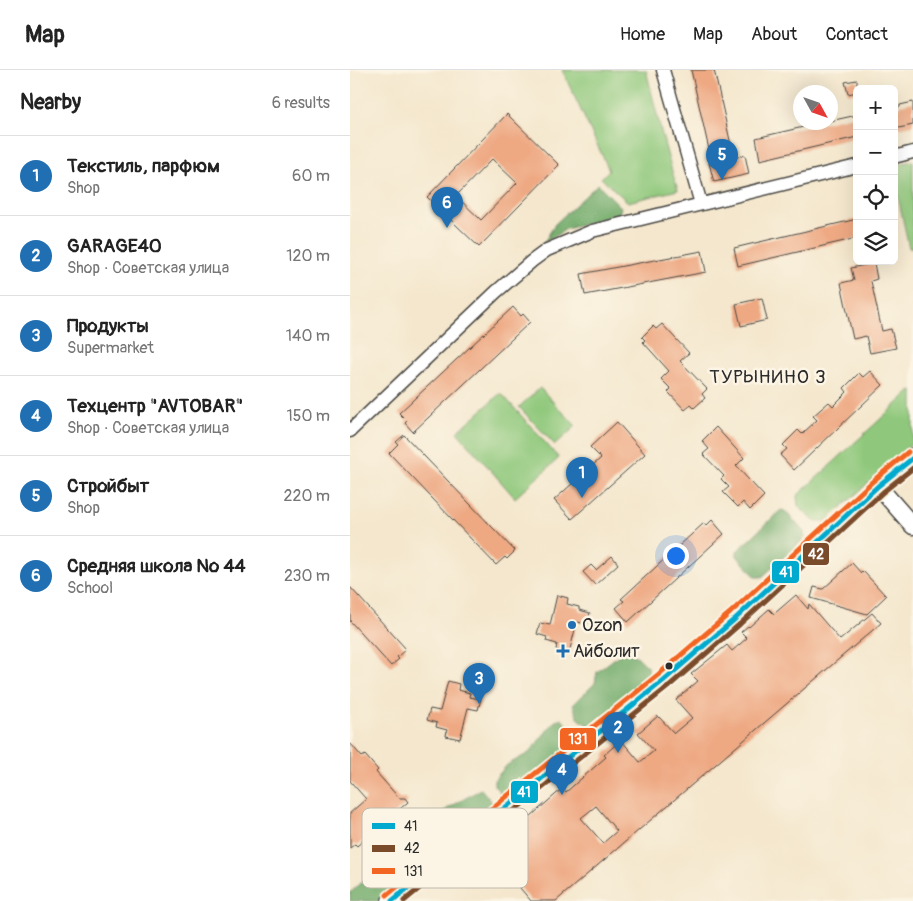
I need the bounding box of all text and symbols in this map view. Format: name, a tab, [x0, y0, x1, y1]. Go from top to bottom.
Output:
text: Map	[25, 20, 65, 49]
text: Home	[620, 23, 665, 46]
text: Map	[693, 23, 723, 46]
text: About	[751, 23, 797, 46]
text: Contact	[825, 23, 888, 46]
north arrow	[793, 85, 838, 130]
map controls	[853, 85, 898, 265]
button: +	[853, 85, 898, 130]
text: Nearby	[20, 89, 81, 116]
text: 6 results	[272, 93, 330, 113]
button: −	[853, 130, 898, 175]
pin: 5	[706, 139, 738, 180]
text: Текстиль, парфюм	[67, 154, 220, 178]
text: 1	[33, 166, 39, 186]
text: 60 m	[292, 166, 330, 186]
button: locate	[853, 175, 898, 220]
text: Shop	[67, 178, 100, 198]
pin: 6	[431, 187, 463, 228]
button: layers	[853, 220, 898, 265]
text: GARAGE40	[67, 234, 162, 258]
text: 2	[32, 246, 40, 266]
text: 120 m	[286, 246, 330, 266]
text: Shop · Советская улица	[67, 258, 229, 278]
text: Продукты	[67, 314, 149, 338]
text: 3	[32, 326, 40, 346]
text: 140 m	[286, 326, 330, 346]
text: Supermarket	[67, 338, 154, 358]
district label: ТУРЫНИНО 3	[709, 365, 827, 389]
text: Техцентр "AVTOBAR"	[67, 394, 243, 418]
text: 4	[31, 406, 41, 426]
text: 150 m	[286, 406, 330, 426]
text: Shop · Советская улица	[67, 418, 229, 438]
pin: 1	[566, 457, 598, 498]
text: Стройбыт	[67, 474, 149, 498]
text: 5	[32, 486, 40, 506]
text: 220 m	[284, 486, 330, 506]
text: Shop	[67, 498, 100, 518]
line badge: 42	[802, 542, 830, 566]
your location	[663, 543, 689, 569]
text: 42	[808, 546, 824, 563]
text: Средняя школа № 44	[67, 554, 246, 578]
line badge: 41	[771, 560, 800, 584]
text: 41	[779, 564, 793, 581]
text: 6	[31, 566, 41, 586]
text: 230 m	[284, 566, 330, 586]
text: School	[67, 578, 113, 598]
place label: Ozon	[582, 614, 622, 637]
marker: Ozon	[566, 619, 578, 631]
place label: Айболит	[573, 640, 640, 663]
marker: Айболит	[557, 645, 569, 657]
unlabelled marker	[664, 661, 674, 671]
pin: 3	[463, 663, 495, 704]
pin: 2	[602, 712, 634, 753]
line badge: 131	[559, 727, 597, 751]
text: 131	[569, 731, 587, 748]
pin: 4	[546, 754, 578, 795]
line badge: 41	[510, 780, 539, 804]
text: 41	[517, 784, 531, 801]
legend	[362, 808, 528, 888]
text: 41	[404, 818, 418, 835]
text: 42	[404, 840, 420, 857]
text: 131	[404, 863, 423, 880]

